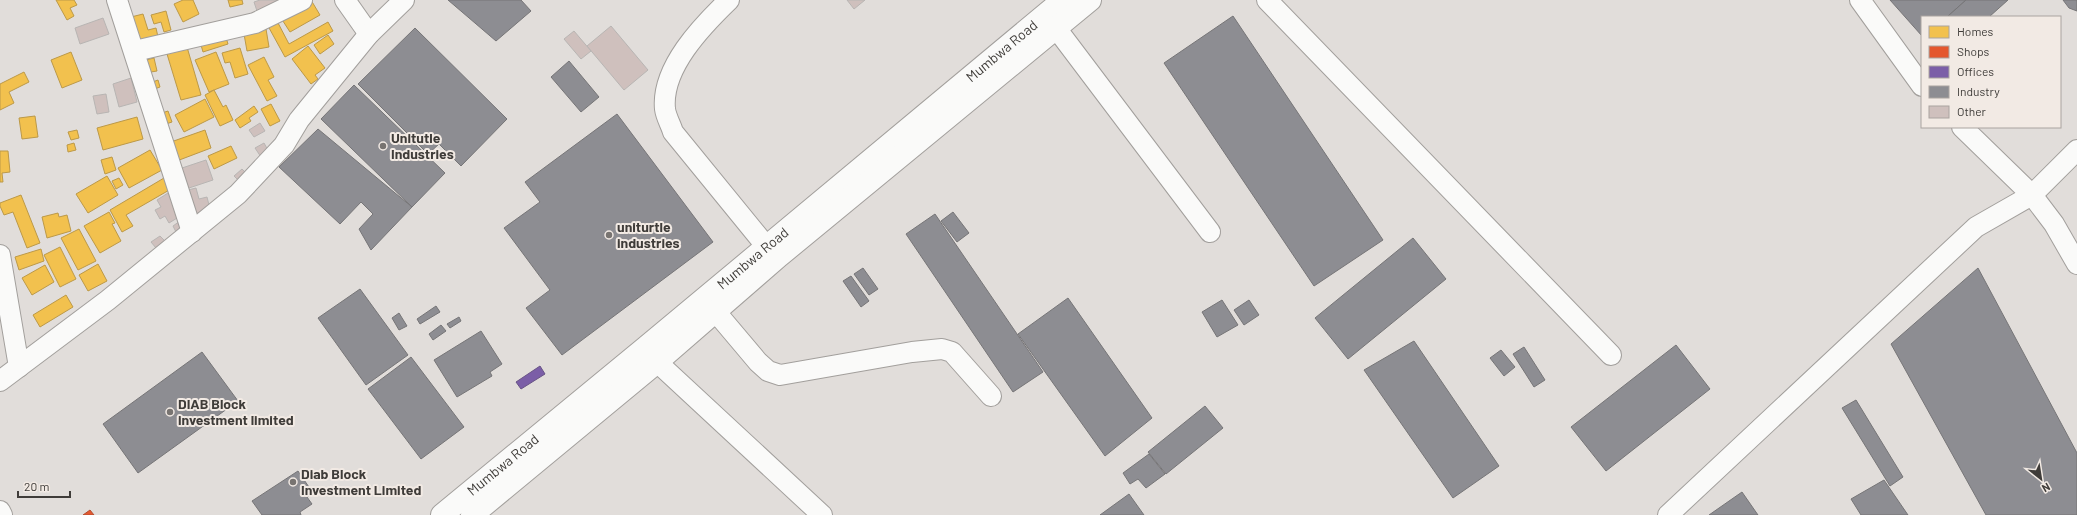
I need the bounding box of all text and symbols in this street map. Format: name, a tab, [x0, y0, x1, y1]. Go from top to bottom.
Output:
street label: Mumbwa Road	[962, 16, 1040, 85]
legend	[1921, 16, 2061, 128]
text: Homes	[1957, 24, 1994, 38]
text: Shops	[1957, 44, 1990, 58]
text: Offices	[1957, 64, 1994, 78]
text: Industry	[1957, 84, 2000, 98]
text: Other	[1957, 104, 1987, 118]
place label: Unitutle Industries	[391, 129, 454, 162]
marker: Unitutle Industries	[378, 141, 388, 151]
place label: uniturtle industries	[617, 218, 680, 251]
street label: Mumbwa Road	[713, 223, 791, 292]
marker: uniturtle industries	[604, 230, 614, 240]
place label: DIAB Block investment limited	[178, 395, 294, 428]
marker: DIAB Block investment limited	[165, 407, 175, 417]
street label: Mumbwa Road	[463, 430, 542, 499]
north arrow	[2021, 459, 2061, 499]
place label: Diab Block Investment Limited	[301, 465, 422, 498]
scale bar	[18, 473, 70, 499]
marker: Diab Block Investment Limited	[288, 477, 298, 487]
text: 20 m	[24, 479, 50, 493]
text: N	[2040, 481, 2053, 496]

